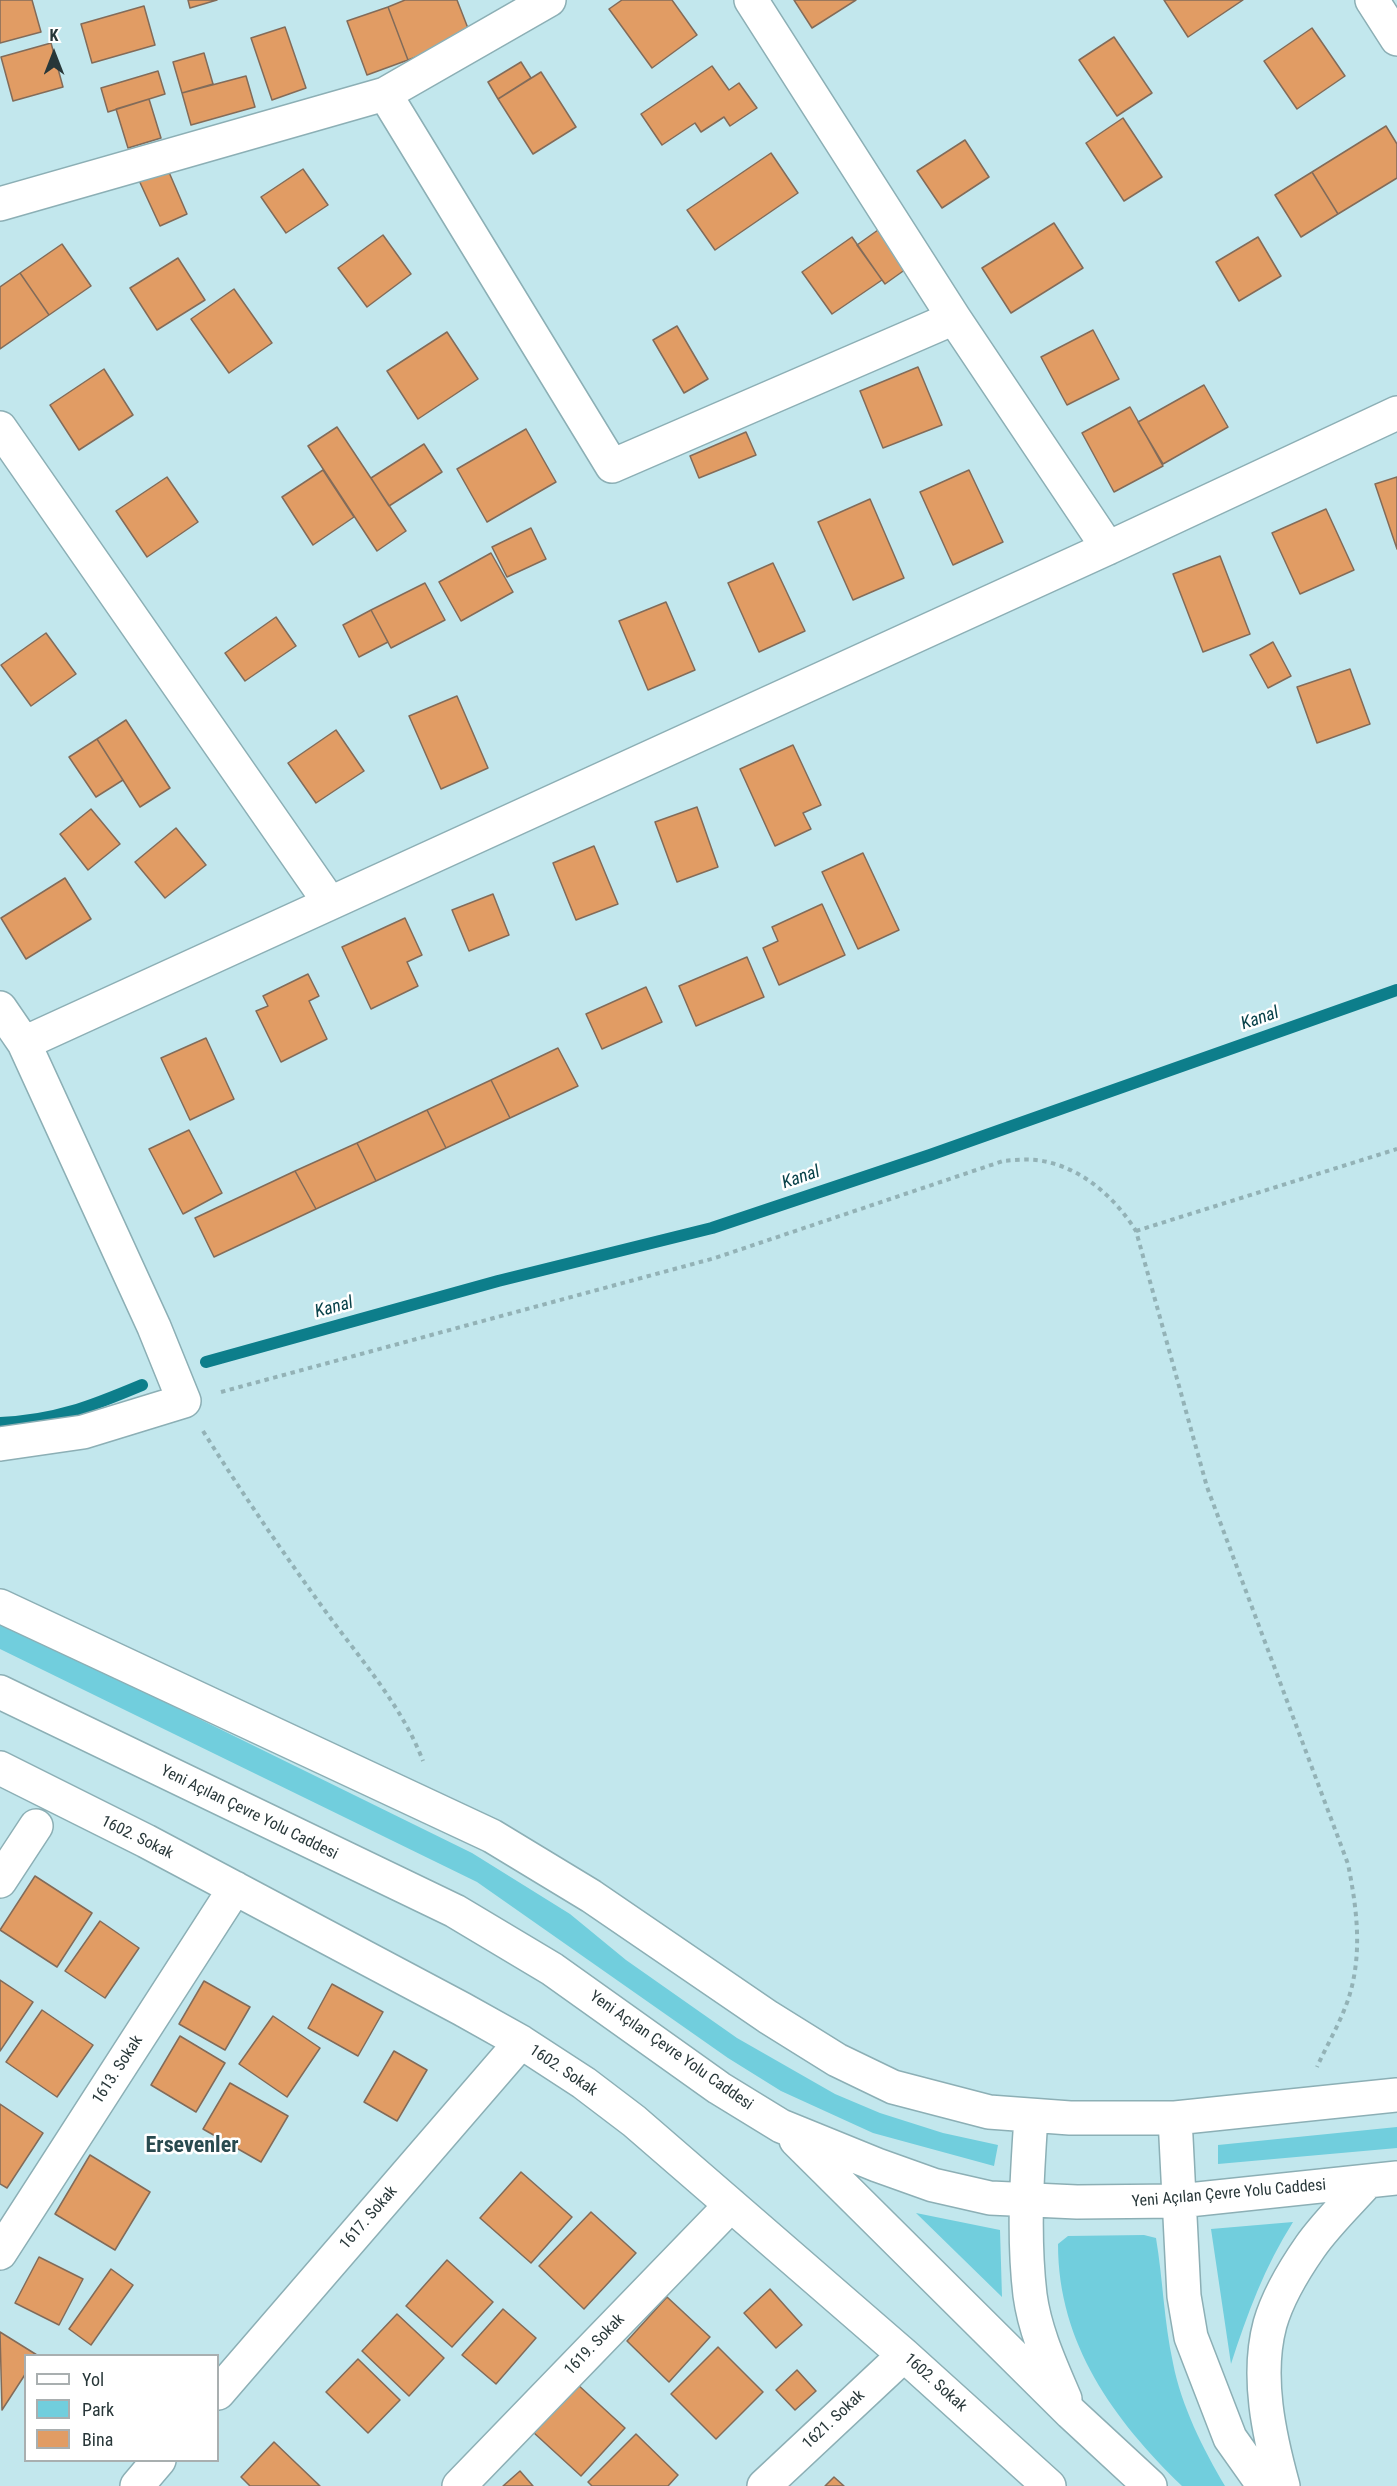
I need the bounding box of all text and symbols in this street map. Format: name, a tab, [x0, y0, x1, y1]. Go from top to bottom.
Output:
north arrow	[24, 24, 84, 84]
text: K	[50, 26, 58, 45]
water label: Kanal	[1238, 1002, 1282, 1036]
water label: Kanal	[779, 1161, 823, 1195]
water label: Kanal	[313, 1293, 355, 1323]
street label: Yeni Açılan Çevre Yolu Caddesi	[157, 1762, 341, 1864]
street label: 1602. Sokak	[98, 1812, 176, 1864]
street label: Yeni Açılan Çevre Yolu Caddesi	[586, 1987, 756, 2115]
street label: 1613. Sokak	[89, 2032, 147, 2108]
street label: 1602. Sokak	[525, 2041, 601, 2101]
district label: Ersevenler	[146, 2133, 238, 2159]
street label: Yeni Açılan Çevre Yolu Caddesi	[1131, 2176, 1327, 2212]
street label: 1617. Sokak	[336, 2182, 402, 2254]
street label: 1619. Sokak	[561, 2310, 629, 2380]
street label: 1602. Sokak	[900, 2350, 970, 2416]
legend	[24, 2354, 219, 2462]
text: Yol	[82, 2369, 104, 2390]
street label: 1621. Sokak	[799, 2386, 869, 2454]
text: Park	[82, 2399, 114, 2420]
text: Bina	[82, 2429, 113, 2450]

